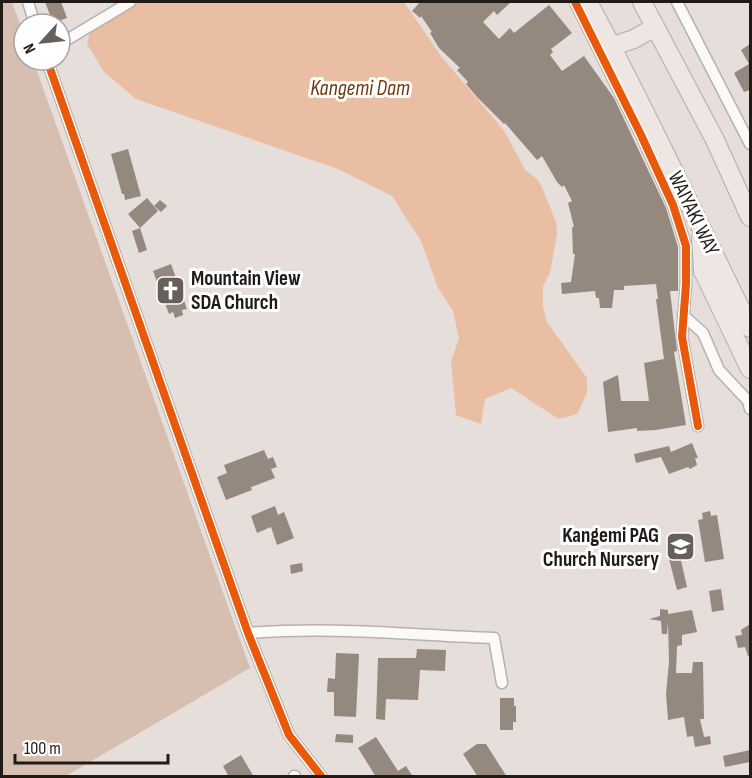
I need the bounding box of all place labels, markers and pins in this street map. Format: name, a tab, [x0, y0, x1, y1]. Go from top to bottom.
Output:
place label: Mountain View SDA Church	[191, 266, 301, 315]
church icon: Mountain View SDA Church	[154, 274, 186, 306]
place label: Kangemi PAG Church Nursery	[543, 523, 659, 572]
school or university icon: Kangemi PAG Church Nursery	[664, 531, 696, 563]

